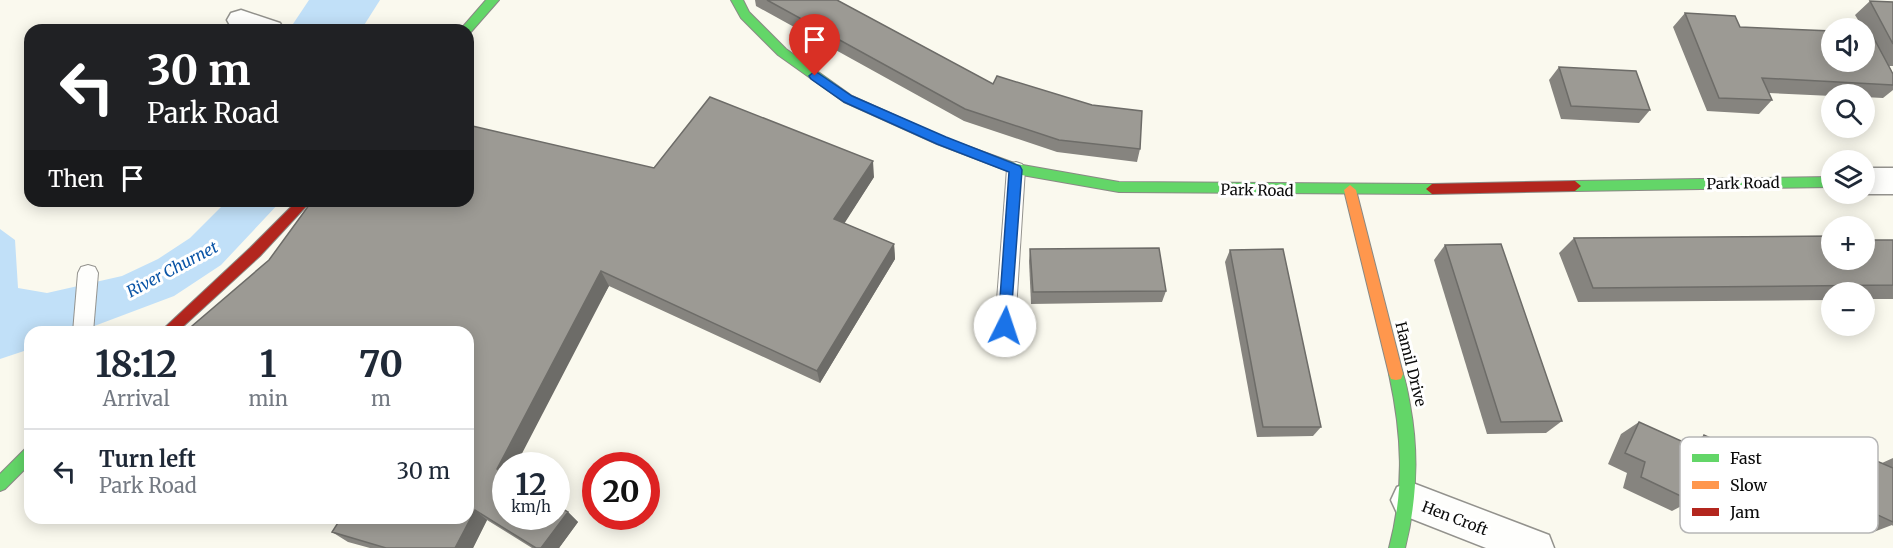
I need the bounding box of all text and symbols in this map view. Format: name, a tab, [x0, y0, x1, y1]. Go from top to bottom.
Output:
pin	[789, 14, 840, 76]
map controls	[1821, 18, 1875, 336]
button: sound	[1821, 18, 1875, 72]
icon: arrive	[798, 23, 831, 56]
text: 30 m	[147, 44, 251, 96]
icon: left	[48, 48, 126, 126]
button: search	[1821, 84, 1875, 138]
text: Park Road	[147, 96, 279, 130]
button: layers	[1821, 150, 1875, 204]
icon: arrive	[116, 162, 149, 195]
text: Then	[48, 165, 104, 193]
street label: Park Road	[1706, 173, 1780, 193]
street label: Park Road	[1220, 180, 1294, 200]
button: +	[1821, 216, 1875, 270]
water label: River Churnet	[123, 236, 221, 301]
button: −	[1821, 282, 1875, 336]
position arrow	[973, 294, 1037, 358]
street label: Hamil Drive	[1391, 320, 1431, 409]
text: 18:12	[95, 342, 178, 387]
text: 1	[260, 342, 277, 387]
text: 70	[359, 342, 403, 387]
text: Arrival	[103, 386, 170, 411]
text: min	[248, 386, 288, 411]
text: m	[371, 386, 391, 411]
legend	[1680, 437, 1878, 533]
text: Turn left	[99, 445, 196, 473]
text: Fast	[1730, 448, 1763, 468]
speed limit sign: 20	[582, 452, 660, 530]
icon: left	[48, 455, 81, 488]
text: 30 m	[396, 457, 450, 485]
text: 12	[515, 465, 547, 503]
text: Park Road	[99, 473, 197, 498]
text: Slow	[1730, 475, 1768, 495]
text: km/h	[511, 497, 551, 516]
street label: Hen Croft	[1419, 497, 1491, 539]
text: Jam	[1729, 502, 1760, 522]

